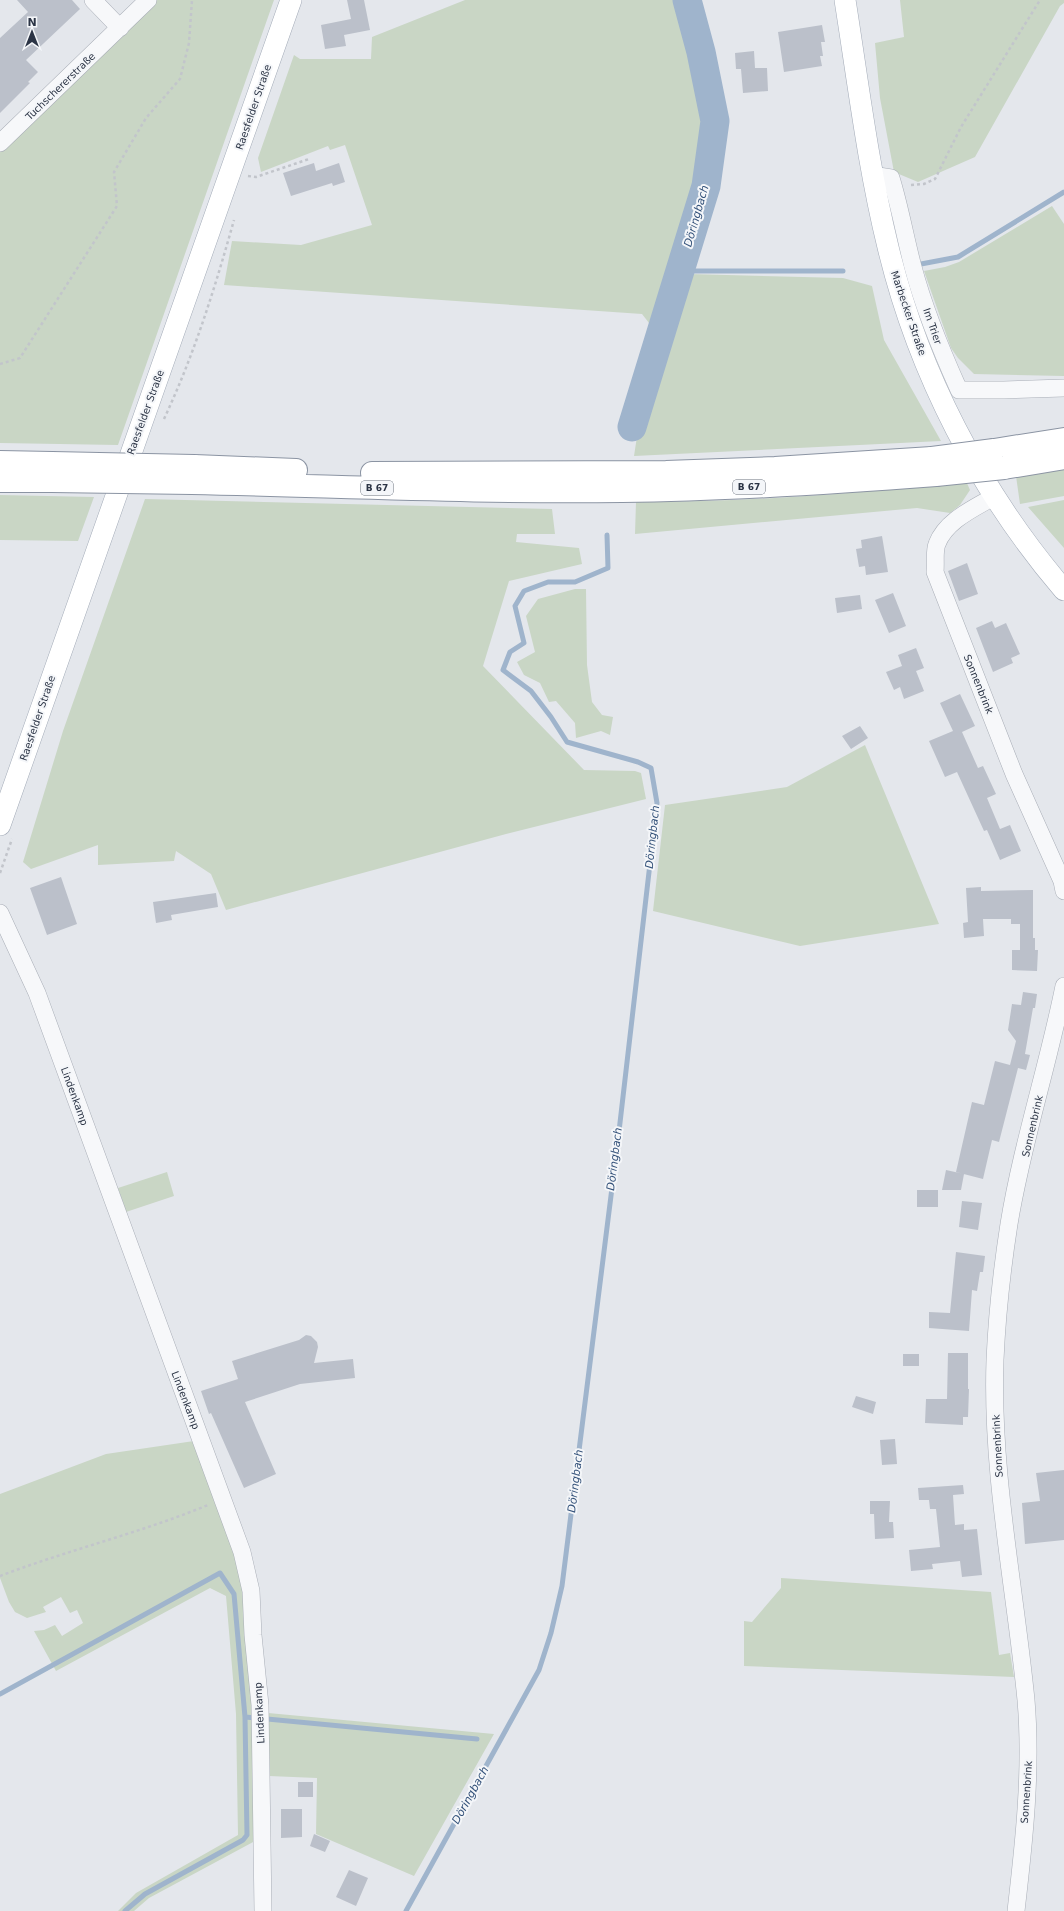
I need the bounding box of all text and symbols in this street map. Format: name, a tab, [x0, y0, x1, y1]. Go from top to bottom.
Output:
north arrow	[12, 12, 52, 52]
text: N	[27, 16, 37, 29]
street label: Tuchschererstraße	[23, 50, 97, 123]
street label: Raesfelder Straße	[234, 63, 273, 151]
water label: Döringbach	[681, 184, 711, 248]
street label: Marbecker Straße	[889, 269, 928, 357]
street label: Im Trier	[921, 307, 944, 347]
street label: Raesfelder Straße	[125, 368, 166, 456]
road number: B 67	[733, 480, 765, 494]
road number: B 67	[361, 481, 393, 495]
street label: Sonnenbrink	[962, 653, 996, 716]
street label: Raesfelder Straße	[18, 674, 57, 762]
water label: Döringbach	[643, 805, 662, 869]
street label: Lindenkamp	[59, 1065, 90, 1127]
street label: Sonnenbrink	[1020, 1094, 1045, 1158]
water label: Döringbach	[604, 1127, 625, 1191]
street label: Lindenkamp	[169, 1370, 202, 1431]
street label: Sonnenbrink	[990, 1414, 1005, 1478]
water label: Döringbach	[565, 1449, 586, 1513]
street label: Lindenkamp	[252, 1682, 267, 1744]
street label: Sonnenbrink	[1019, 1760, 1034, 1824]
water label: Döringbach	[449, 1764, 492, 1826]

